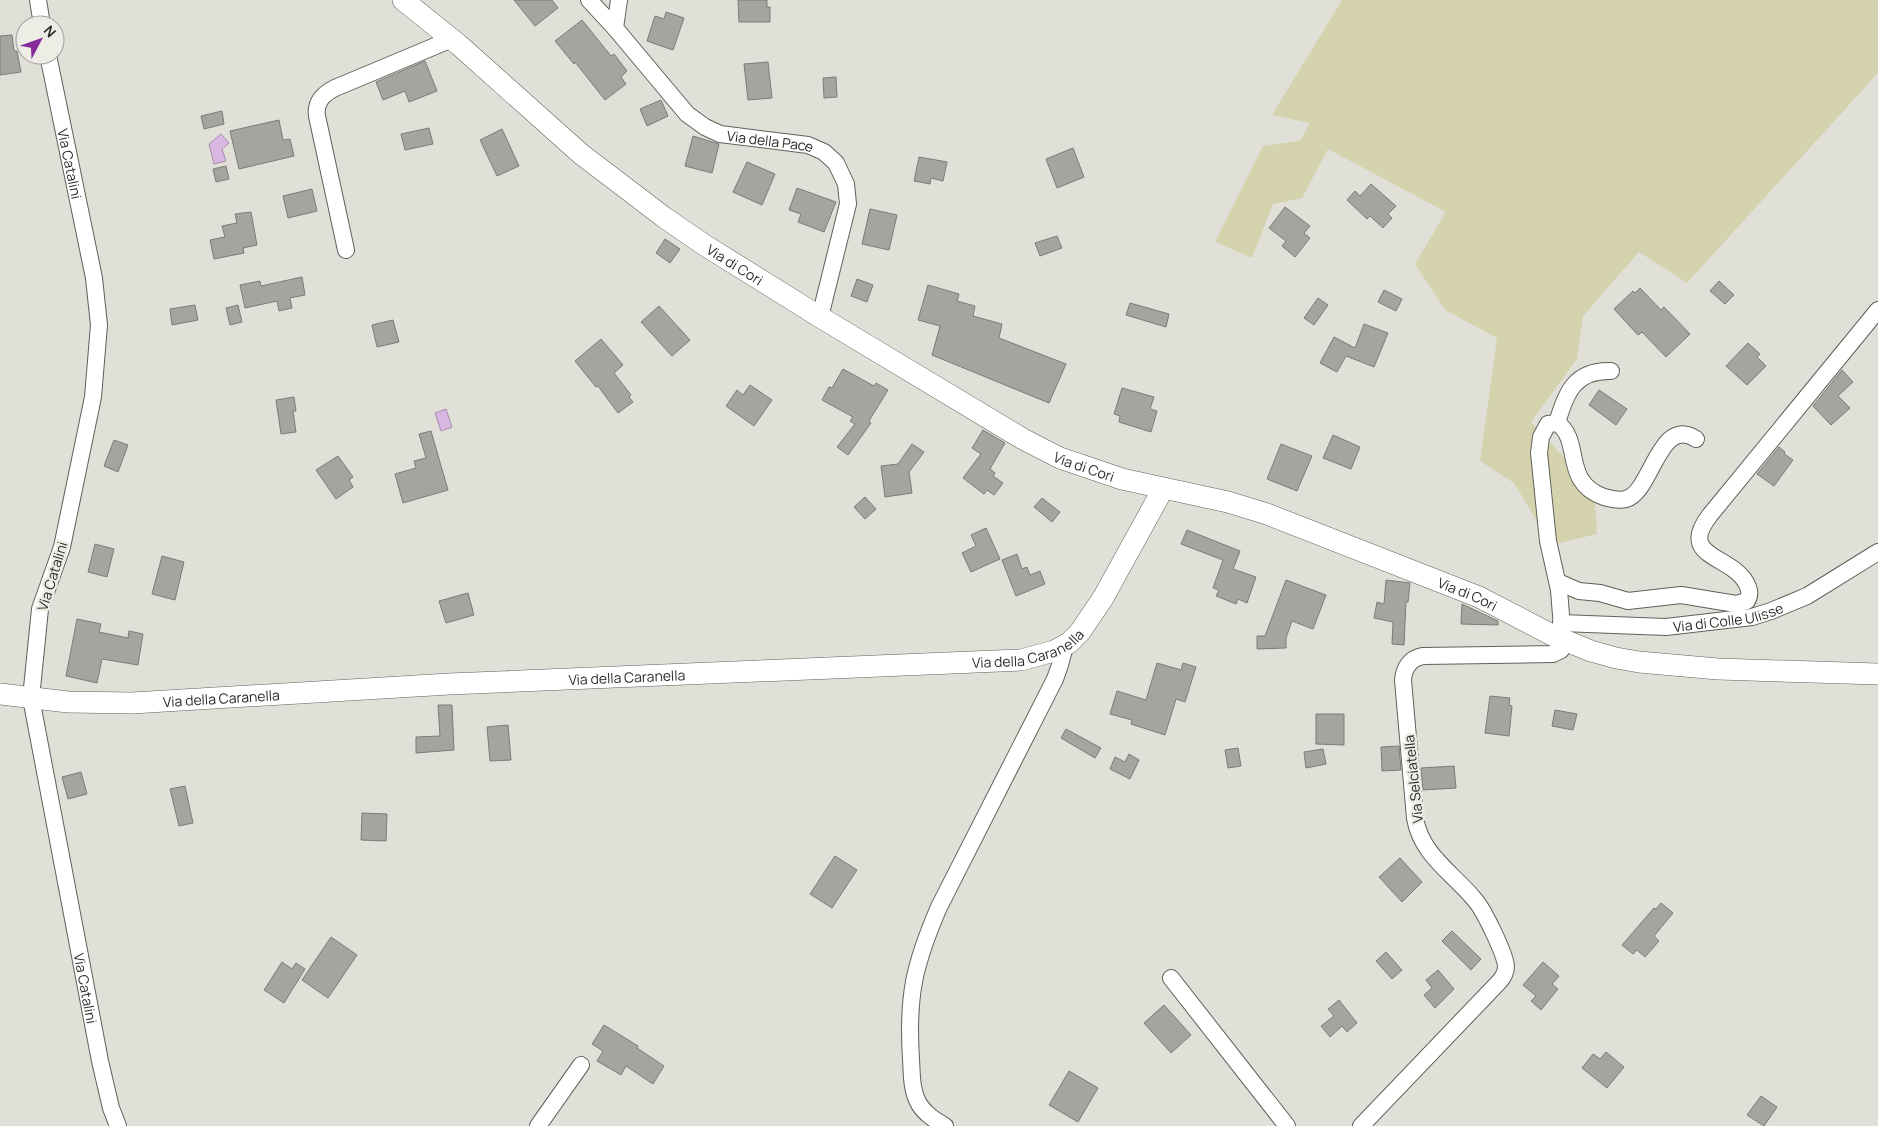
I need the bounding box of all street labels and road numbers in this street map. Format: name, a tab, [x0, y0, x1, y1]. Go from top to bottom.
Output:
street label: Via della Pace	[726, 125, 817, 156]
street label: Via Catalini	[54, 127, 87, 201]
street label: Via di Cori	[703, 239, 767, 289]
street label: Via di Cori	[1050, 447, 1117, 485]
street label: Via Catalini	[32, 539, 72, 613]
street label: Via di Cori	[1435, 572, 1501, 615]
street label: Via di Colle Ulisse	[1672, 598, 1786, 636]
street label: Via della Caranella	[972, 624, 1088, 672]
street label: Via della Caranella	[568, 665, 686, 688]
street label: Via della Caranella	[162, 685, 280, 711]
street label: Via Selciatella	[1399, 734, 1427, 824]
street label: Via Catalini	[70, 951, 102, 1025]

